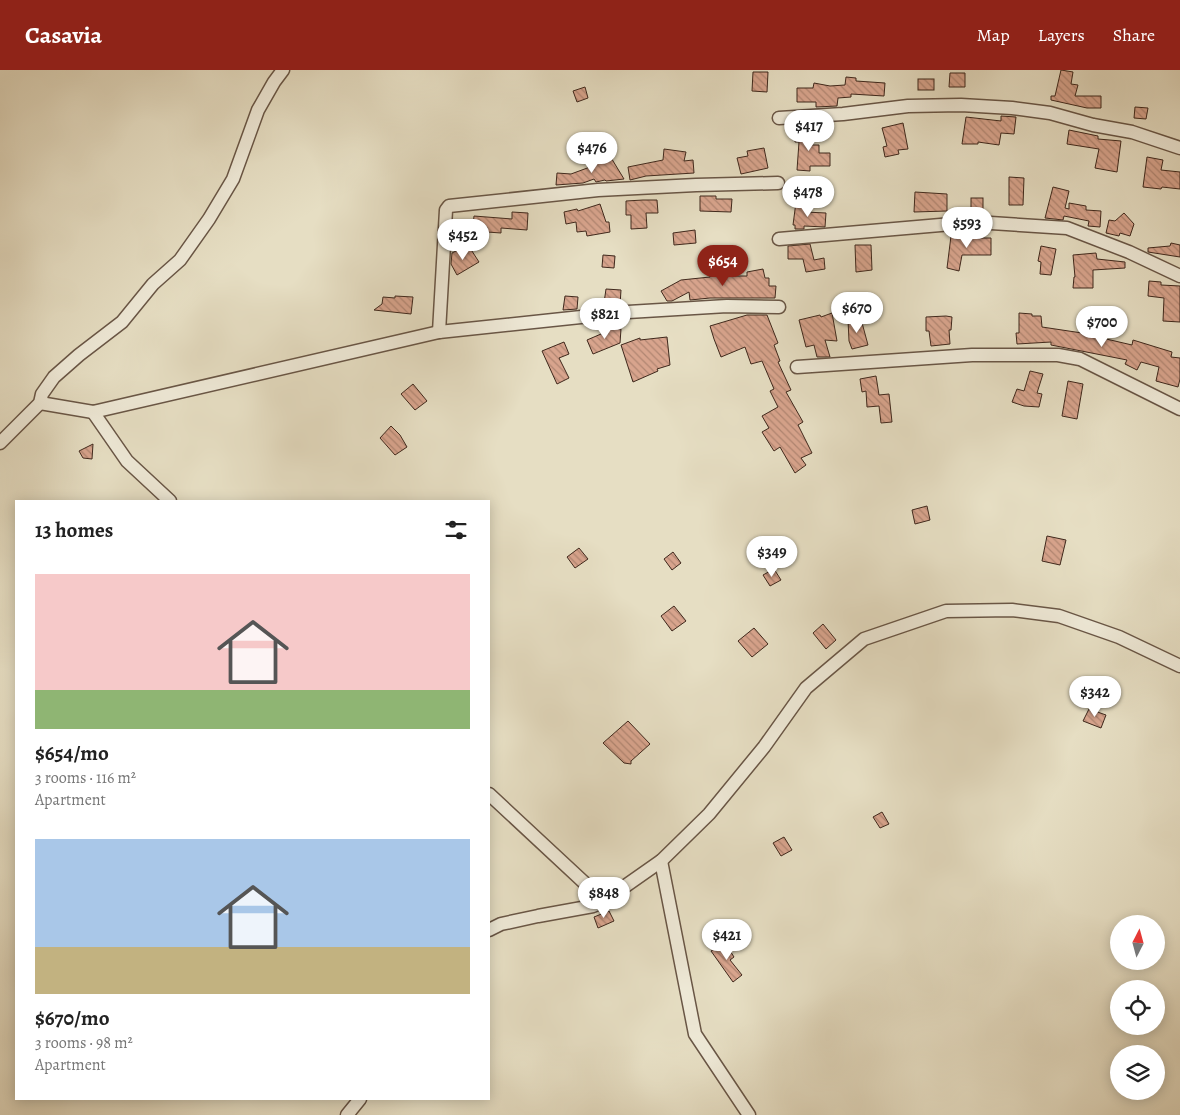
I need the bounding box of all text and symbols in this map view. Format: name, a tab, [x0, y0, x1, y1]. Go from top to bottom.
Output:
text: Casavia	[25, 19, 102, 51]
text: Map	[977, 23, 1010, 47]
text: Layers	[1038, 23, 1085, 47]
text: Share	[1113, 23, 1155, 47]
pin: $417	[779, 109, 839, 152]
text: $417	[795, 115, 823, 137]
pin: $476	[562, 132, 622, 174]
text: $476	[577, 137, 607, 159]
pin: $478	[778, 176, 838, 218]
text: $478	[793, 181, 823, 203]
pin: $593	[937, 206, 997, 249]
text: $593	[953, 212, 981, 234]
pin: $452	[433, 218, 493, 261]
text: $452	[448, 224, 478, 246]
pin: $654	[693, 244, 753, 287]
text: $654	[708, 250, 738, 272]
pin: $670	[827, 292, 887, 334]
text: $670	[842, 297, 872, 319]
pin: $821	[575, 298, 635, 340]
text: $821	[591, 303, 619, 325]
pin: $700	[1072, 306, 1132, 348]
text: $700	[1087, 311, 1117, 333]
text: 13 homes	[35, 516, 113, 544]
icon: filters	[442, 516, 470, 544]
pin: $349	[742, 536, 802, 578]
text: $349	[757, 541, 787, 563]
icon: home	[208, 607, 298, 697]
pin: $342	[1065, 676, 1125, 718]
text: $342	[1080, 681, 1110, 703]
text: $654/mo	[35, 739, 109, 767]
text: 3 rooms · 116 m²	[35, 767, 136, 789]
text: Apartment	[35, 789, 106, 811]
icon: home	[208, 872, 298, 962]
pin: $848	[574, 876, 634, 919]
text: $848	[589, 882, 619, 904]
north arrow	[1110, 915, 1165, 970]
map controls	[1110, 915, 1165, 1100]
pin: $421	[697, 918, 757, 961]
text: $421	[713, 924, 741, 946]
button: locate	[1110, 980, 1165, 1035]
text: $670/mo	[35, 1004, 109, 1032]
text: 3 rooms · 98 m²	[35, 1032, 133, 1054]
button: layers	[1110, 1045, 1165, 1100]
text: Apartment	[35, 1054, 106, 1076]

